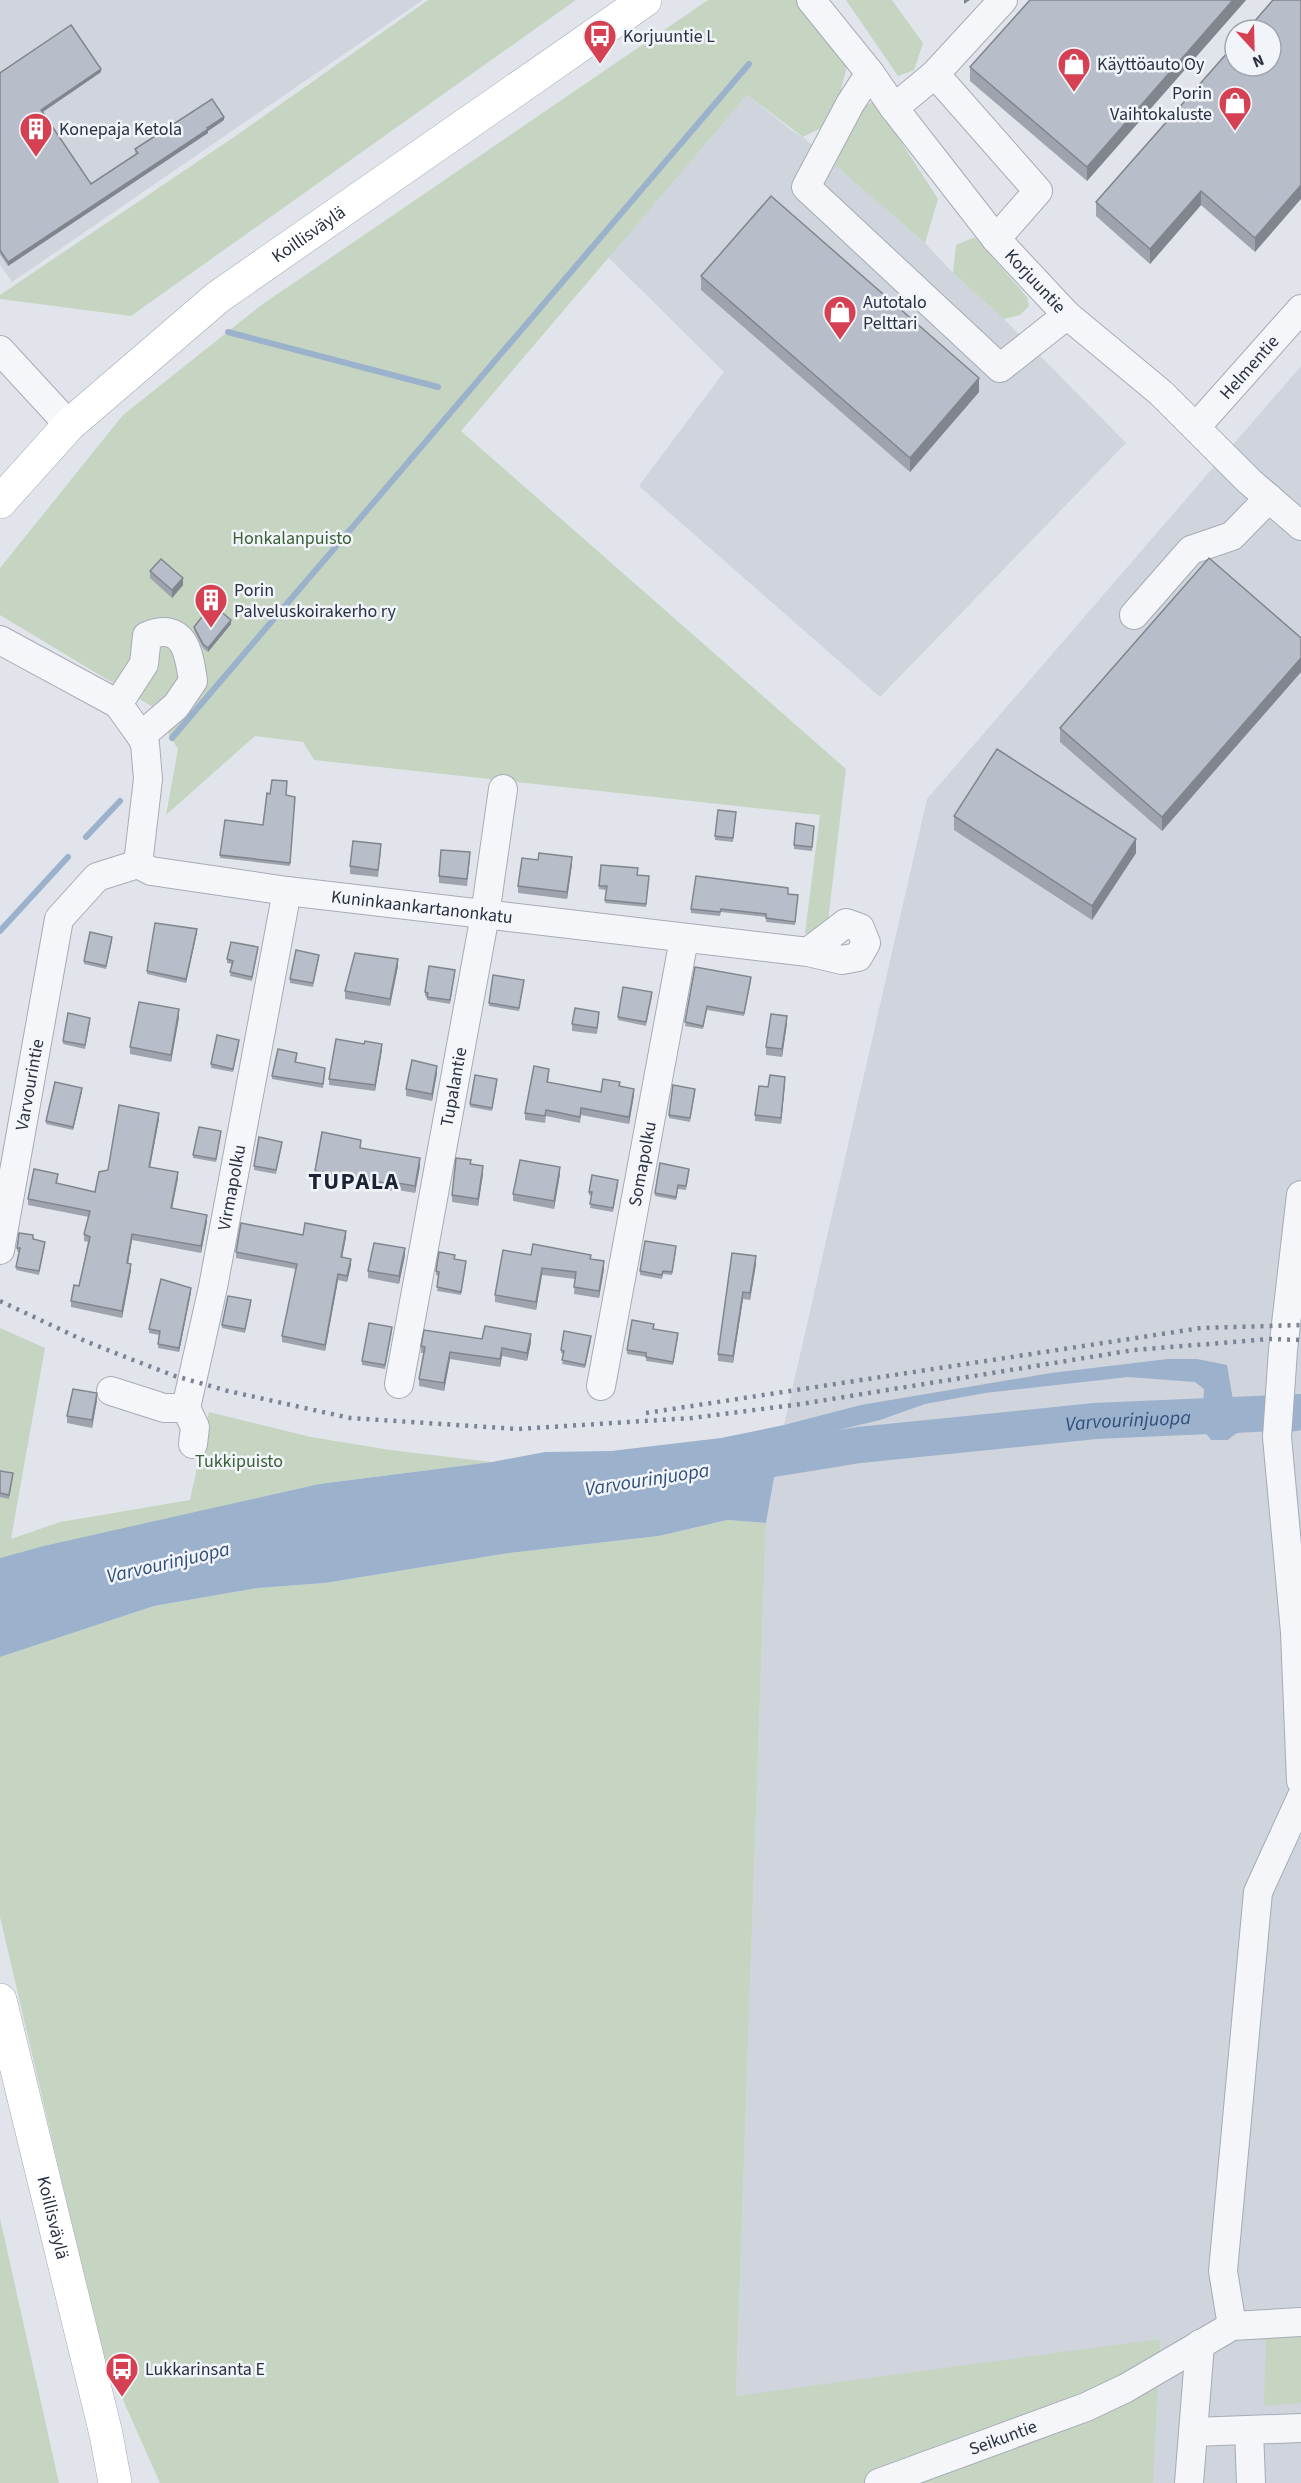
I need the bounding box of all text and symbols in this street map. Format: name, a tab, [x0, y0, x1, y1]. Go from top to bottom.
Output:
bus stop icon: Korjuuntie L	[582, 18, 618, 65]
north arrow	[1223, 18, 1283, 78]
place label: Korjuuntie L	[623, 24, 715, 49]
shop icon: Käyttöauto Oy	[1056, 46, 1092, 93]
text: N	[1249, 49, 1267, 73]
place label: Käyttöauto Oy	[1097, 52, 1205, 77]
place label: Porin Vaihtokaluste	[1110, 81, 1212, 127]
shop icon: Porin Vaihtokaluste	[1217, 85, 1253, 132]
building icon: Konepaja Ketola	[18, 111, 54, 158]
place label: Konepaja Ketola	[59, 117, 182, 142]
street label: Koillisväylä	[267, 200, 351, 269]
street label: Korjuuntie	[999, 244, 1071, 319]
place label: Autotalo Pelttari	[863, 290, 927, 336]
shop icon: Autotalo Pelttari	[822, 294, 858, 341]
street label: Helmentie	[1214, 330, 1285, 405]
park label: Honkalanpuisto	[232, 526, 352, 551]
place label: Porin Palveluskoirakerho ry	[234, 578, 397, 624]
building icon: Porin Palveluskoirakerho ry	[193, 582, 229, 629]
street label: Kuninkaankartanonkatu	[330, 884, 514, 930]
street label: Varvourintie	[10, 1037, 50, 1132]
street label: Tupalantie	[434, 1045, 474, 1129]
street label: Somapolku	[623, 1119, 663, 1209]
street label: Virmapolku	[212, 1142, 252, 1232]
district label: TUPALA	[308, 1164, 400, 1199]
water label: Varvourinjuopa	[1064, 1404, 1192, 1439]
park label: Tukkipuisto	[195, 1449, 283, 1474]
water label: Varvourinjuopa	[583, 1456, 712, 1504]
water label: Varvourinjuopa	[104, 1535, 233, 1591]
street label: Koillisväylä	[30, 2174, 75, 2262]
bus stop icon: Lukkarinsanta E	[104, 2351, 140, 2398]
place label: Lukkarinsanta E	[145, 2357, 265, 2382]
street label: Seikuntie	[966, 2414, 1041, 2462]

